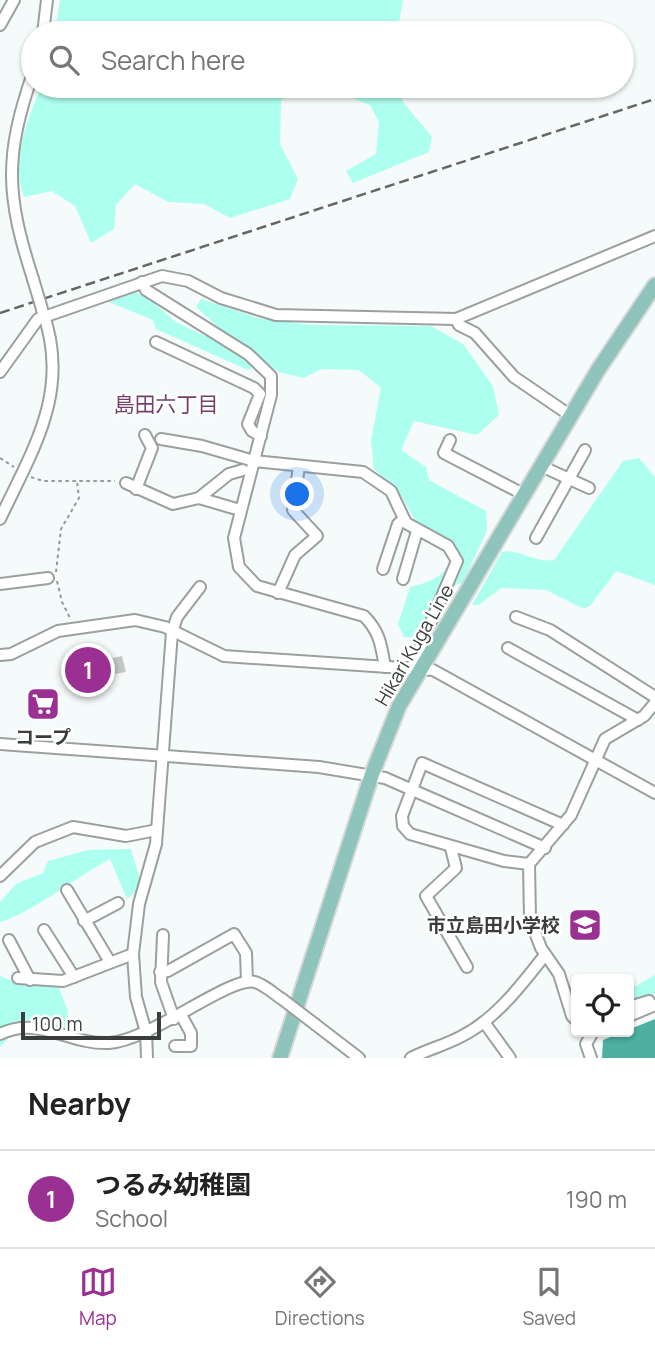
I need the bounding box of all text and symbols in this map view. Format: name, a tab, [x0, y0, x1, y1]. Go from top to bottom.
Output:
search box	[21, 21, 634, 98]
icon: search	[45, 41, 83, 79]
text: Search here	[101, 42, 246, 78]
district label: 島田六丁目	[114, 390, 219, 418]
your location	[280, 477, 314, 511]
street label: Hikari Kuga Line	[369, 579, 459, 711]
pin: 1	[65, 644, 111, 696]
supermarket icon: コープ	[24, 685, 62, 723]
place label: コープ	[15, 724, 71, 750]
school or university icon: 市立島田小学校	[566, 906, 604, 944]
place label: 市立島田小学校	[427, 912, 560, 938]
map controls	[571, 974, 634, 1037]
button: locate	[571, 974, 634, 1037]
scale bar	[21, 1009, 161, 1041]
text: 100 m	[32, 1011, 83, 1037]
text: Nearby	[28, 1083, 131, 1124]
text: つるみ幼稚園	[95, 1166, 251, 1202]
text: 1	[46, 1183, 56, 1215]
text: 190 m	[566, 1183, 627, 1215]
text: School	[95, 1202, 168, 1234]
tab: Map	[79, 1263, 117, 1331]
tab: Directions	[275, 1263, 365, 1331]
tab: Saved	[523, 1263, 576, 1331]

